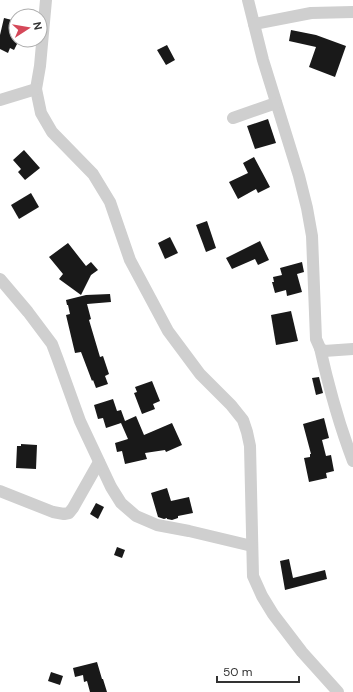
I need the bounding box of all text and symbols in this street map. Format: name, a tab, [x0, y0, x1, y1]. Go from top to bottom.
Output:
north arrow	[8, 8, 48, 48]
text: N	[30, 21, 45, 31]
scale bar	[217, 658, 299, 684]
text: 50 m	[223, 664, 252, 680]

